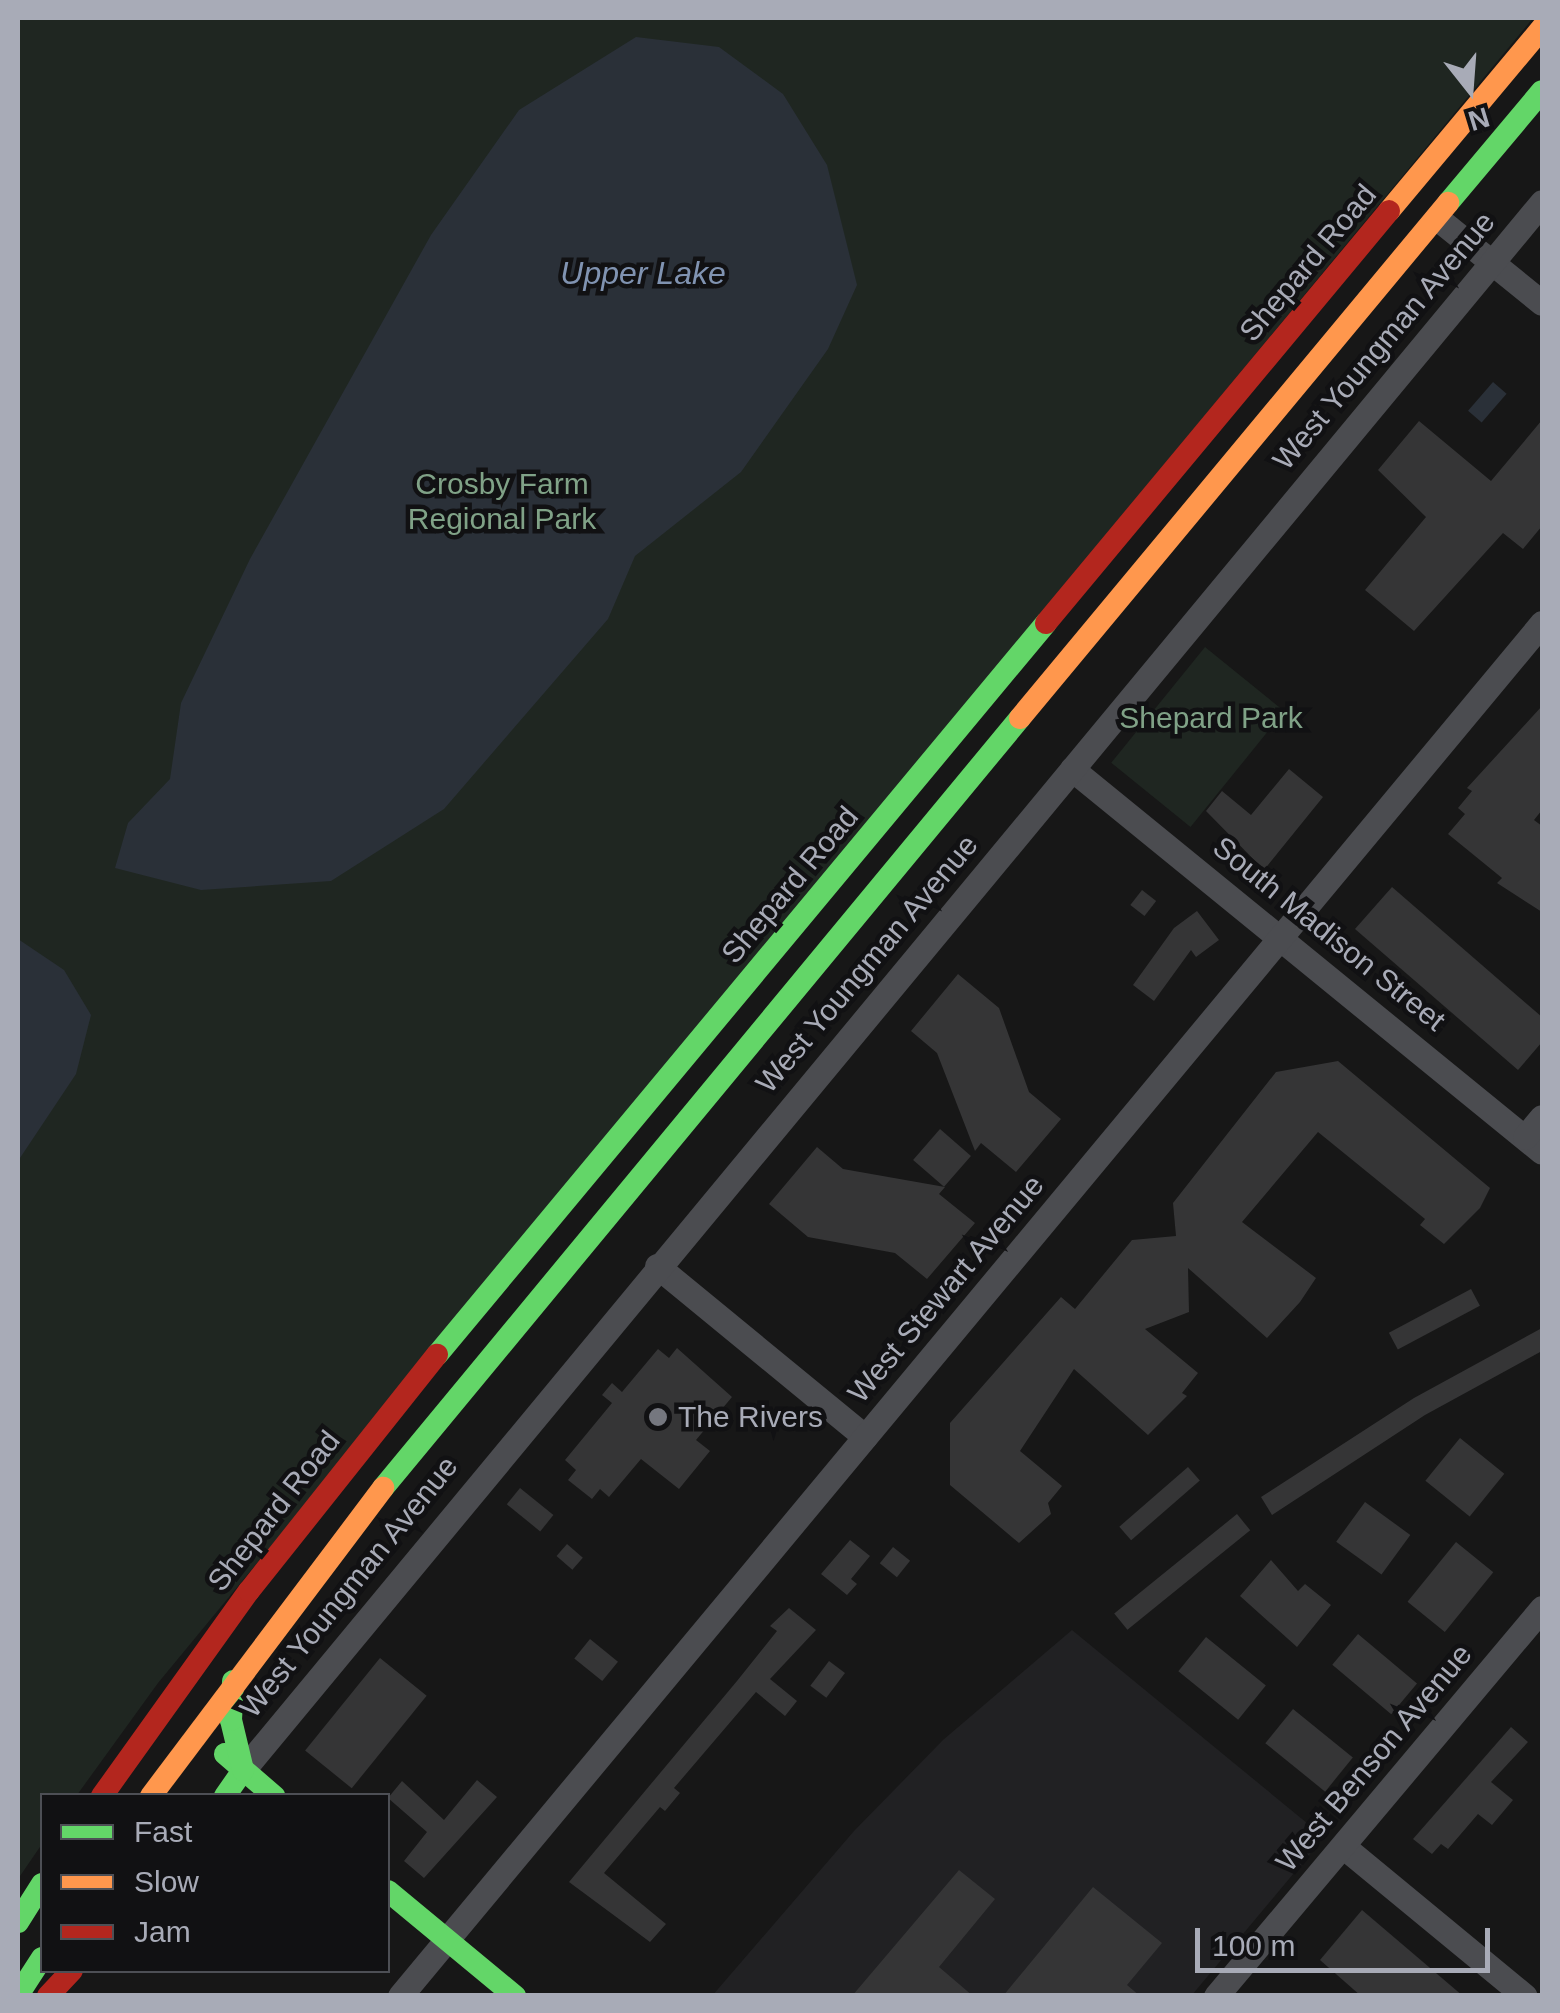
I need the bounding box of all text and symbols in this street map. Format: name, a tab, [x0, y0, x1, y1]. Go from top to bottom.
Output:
north arrow	[1420, 40, 1520, 140]
text: N	[1465, 101, 1493, 137]
street label: Shepard Road	[1232, 177, 1384, 349]
street label: West Youngman Avenue	[1265, 204, 1503, 478]
water label: Upper Lake	[560, 254, 726, 292]
park label: Crosby Farm Regional Park	[408, 466, 596, 536]
park label: Shepard Park	[1119, 700, 1303, 736]
street label: Shepard Road	[714, 799, 866, 971]
street label: West Youngman Avenue	[748, 827, 986, 1101]
street label: South Madison Street	[1206, 829, 1452, 1039]
street label: West Stewart Avenue	[840, 1167, 1052, 1411]
place label: The Rivers	[678, 1399, 823, 1435]
marker: The Rivers	[647, 1406, 669, 1428]
street label: Shepard Road	[200, 1424, 348, 1598]
street label: West Youngman Avenue	[232, 1448, 466, 1726]
street label: West Benson Avenue	[1268, 1636, 1480, 1880]
legend	[40, 1793, 390, 1973]
text: Fast	[134, 1815, 192, 1848]
text: Slow	[134, 1865, 199, 1898]
scale bar	[1200, 1908, 1495, 1970]
text: Jam	[134, 1915, 191, 1948]
text: 100 m	[1212, 1929, 1295, 1962]

